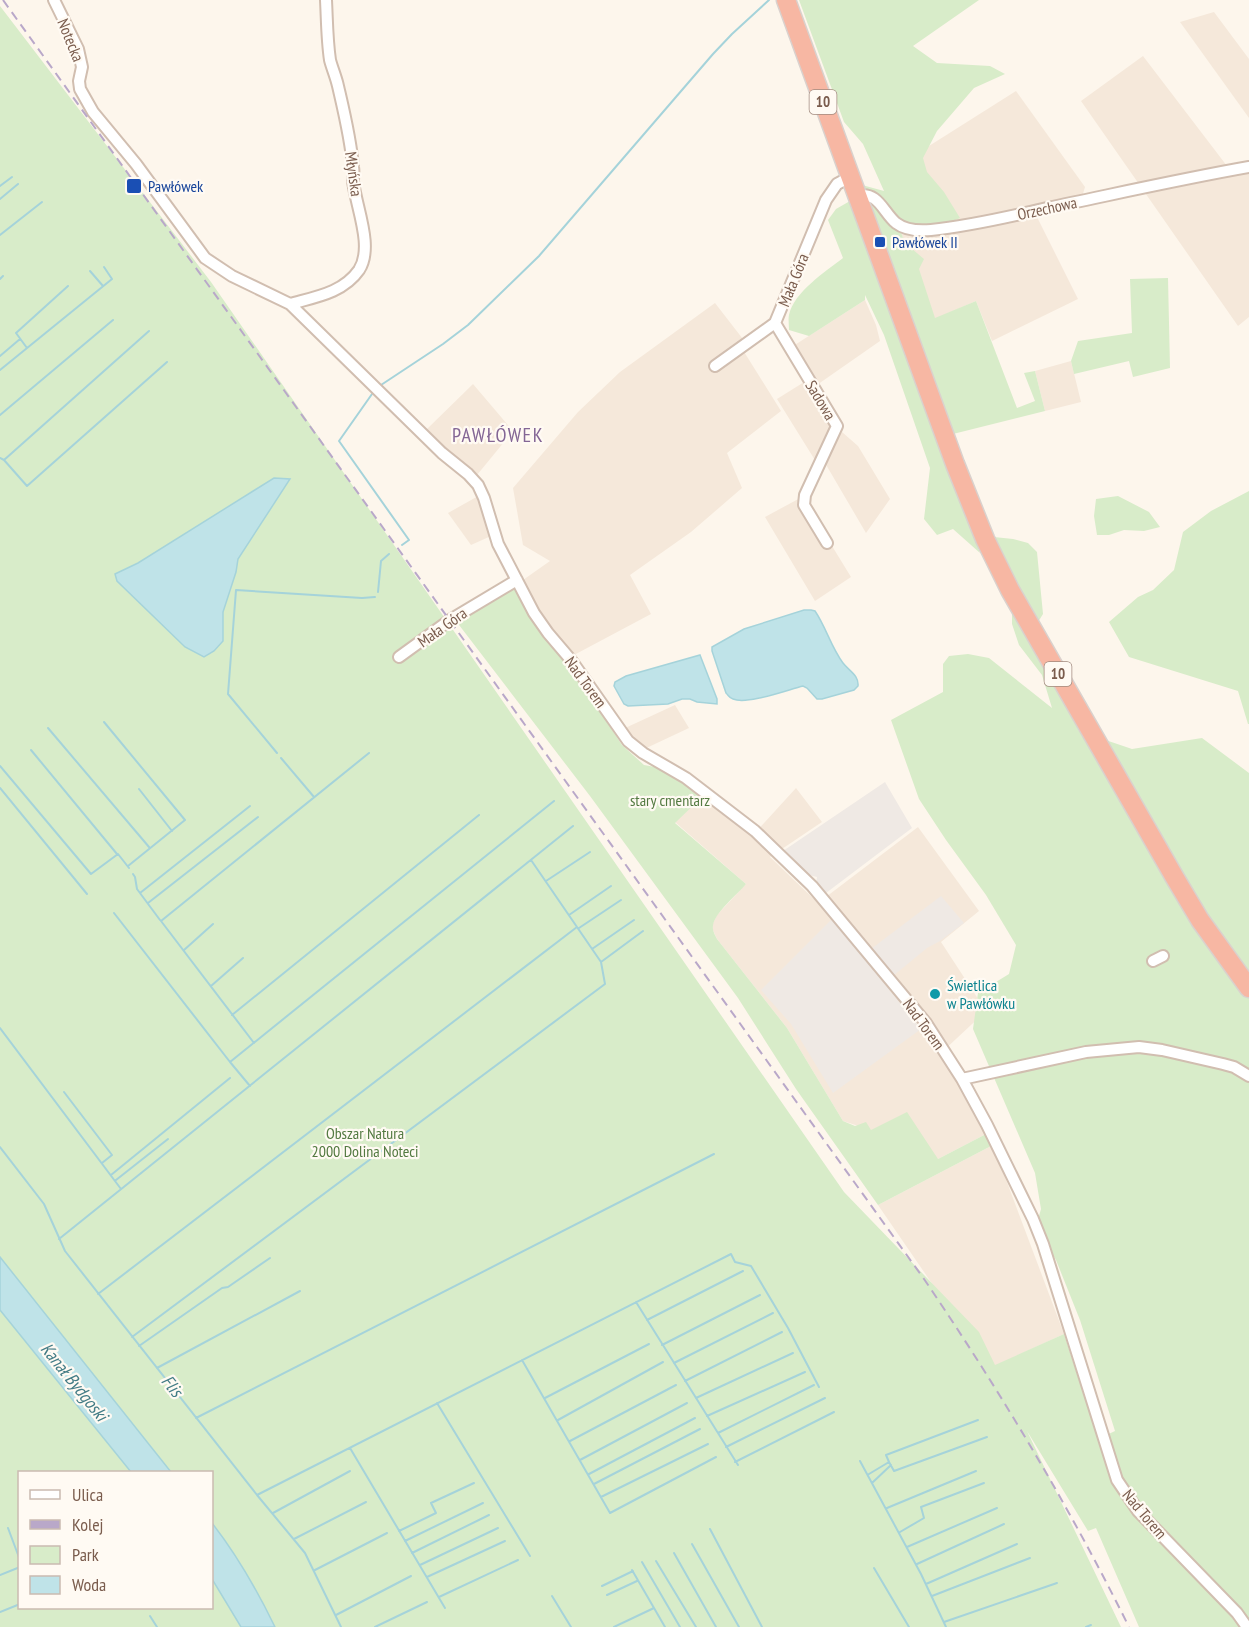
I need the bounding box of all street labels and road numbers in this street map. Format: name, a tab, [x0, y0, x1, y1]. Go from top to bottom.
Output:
street label: Notecka	[53, 16, 89, 64]
road number: 10	[810, 90, 836, 114]
street label: Młyńska	[341, 150, 367, 198]
street label: Orzechowa	[1015, 192, 1079, 224]
street label: Mała Góra	[773, 250, 813, 310]
street label: Sadowa	[801, 377, 841, 423]
street label: Mała Góra	[413, 603, 471, 651]
street label: Nad Torem	[561, 652, 611, 712]
road number: 10	[1044, 662, 1072, 686]
street label: Nad Torem	[899, 994, 949, 1054]
street label: Nad Torem	[1118, 1485, 1172, 1543]

